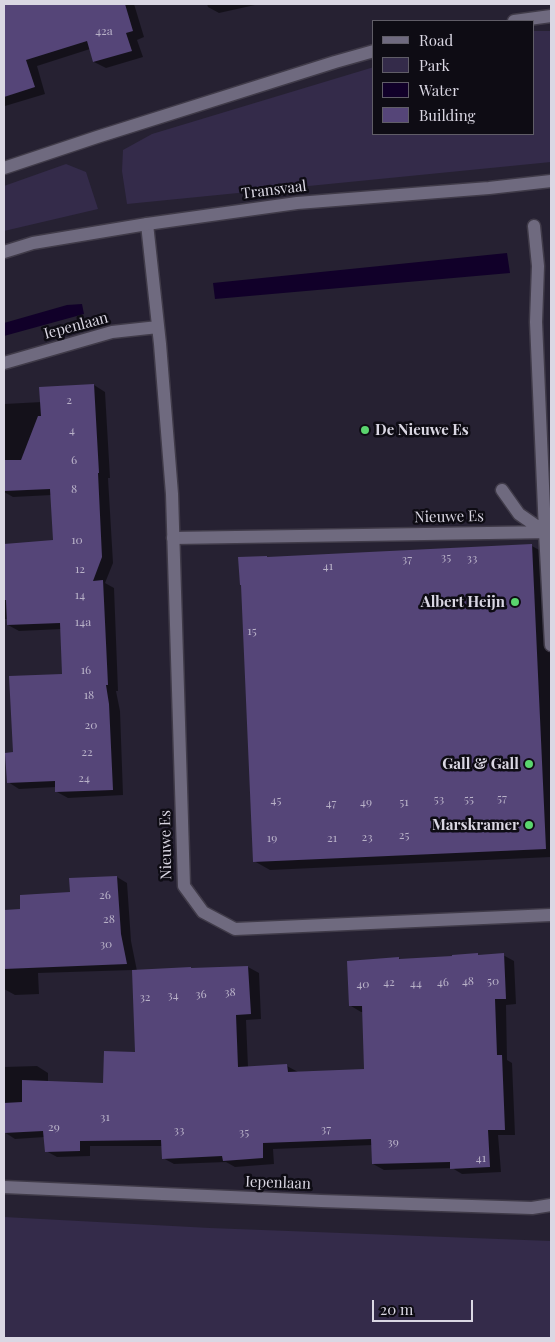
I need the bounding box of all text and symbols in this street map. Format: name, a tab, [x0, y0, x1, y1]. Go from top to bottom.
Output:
legend	[372, 20, 535, 135]
house number: 42a	[95, 24, 113, 38]
text: Road	[419, 30, 453, 50]
text: Park	[419, 55, 450, 75]
text: Water	[419, 80, 459, 100]
text: Building	[419, 105, 475, 125]
street label: Transvaal	[240, 177, 308, 203]
street label: Iepenlaan	[42, 309, 110, 343]
house number: 2	[66, 393, 72, 407]
place label: De Nieuwe Es	[375, 421, 469, 439]
house number: 4	[69, 423, 75, 437]
marker: De Nieuwe Es	[359, 424, 371, 436]
house number: 6	[71, 453, 77, 467]
house number: 8	[71, 482, 77, 496]
street label: Nieuwe Es	[414, 507, 484, 527]
house number: 10	[71, 533, 83, 547]
house number: 35	[441, 550, 451, 564]
house number: 33	[467, 551, 477, 565]
house number: 37	[402, 552, 412, 566]
house number: 41	[323, 559, 333, 573]
house number: 12	[75, 562, 85, 576]
house number: 14	[75, 588, 85, 602]
place label: Albert Heijn	[421, 593, 505, 611]
marker: Albert Heijn	[509, 596, 521, 608]
house number: 14a	[75, 615, 91, 629]
house number: 15	[247, 624, 257, 638]
house number: 16	[81, 663, 91, 677]
house number: 18	[84, 688, 94, 702]
house number: 20	[85, 718, 97, 732]
house number: 22	[81, 745, 93, 759]
place label: Gall & Gall	[442, 755, 519, 773]
marker: Gall & Gall	[523, 758, 535, 770]
house number: 24	[78, 771, 90, 785]
house number: 57	[497, 791, 507, 805]
house number: 53	[434, 792, 444, 806]
house number: 55	[464, 792, 474, 806]
house number: 45	[271, 793, 281, 807]
house number: 49	[360, 795, 372, 809]
house number: 51	[399, 795, 409, 809]
house number: 47	[326, 796, 336, 810]
street label: Nieuwe Es	[156, 810, 176, 880]
place label: Marskramer	[432, 816, 519, 834]
marker: Marskramer	[523, 819, 535, 831]
house number: 25	[399, 828, 409, 842]
house number: 23	[361, 830, 373, 844]
house number: 19	[267, 831, 277, 845]
house number: 21	[327, 831, 337, 845]
house number: 26	[99, 888, 111, 902]
house number: 28	[103, 912, 115, 926]
house number: 30	[100, 937, 112, 951]
house number: 48	[462, 974, 474, 988]
house number: 50	[487, 974, 499, 988]
house number: 42	[383, 975, 395, 989]
house number: 46	[437, 975, 449, 989]
house number: 44	[410, 976, 422, 990]
house number: 40	[356, 977, 370, 991]
house number: 38	[224, 985, 236, 999]
house number: 36	[195, 987, 207, 1001]
house number: 34	[167, 988, 179, 1002]
house number: 32	[139, 990, 151, 1004]
house number: 31	[100, 1110, 110, 1124]
house number: 29	[48, 1120, 60, 1134]
house number: 37	[321, 1122, 331, 1136]
house number: 33	[174, 1123, 184, 1137]
house number: 35	[239, 1125, 249, 1139]
house number: 39	[387, 1135, 399, 1149]
house number: 41	[476, 1151, 486, 1165]
street label: Iepenlaan	[245, 1173, 311, 1193]
scale bar	[375, 1290, 476, 1322]
text: 20 m	[380, 1299, 413, 1319]

